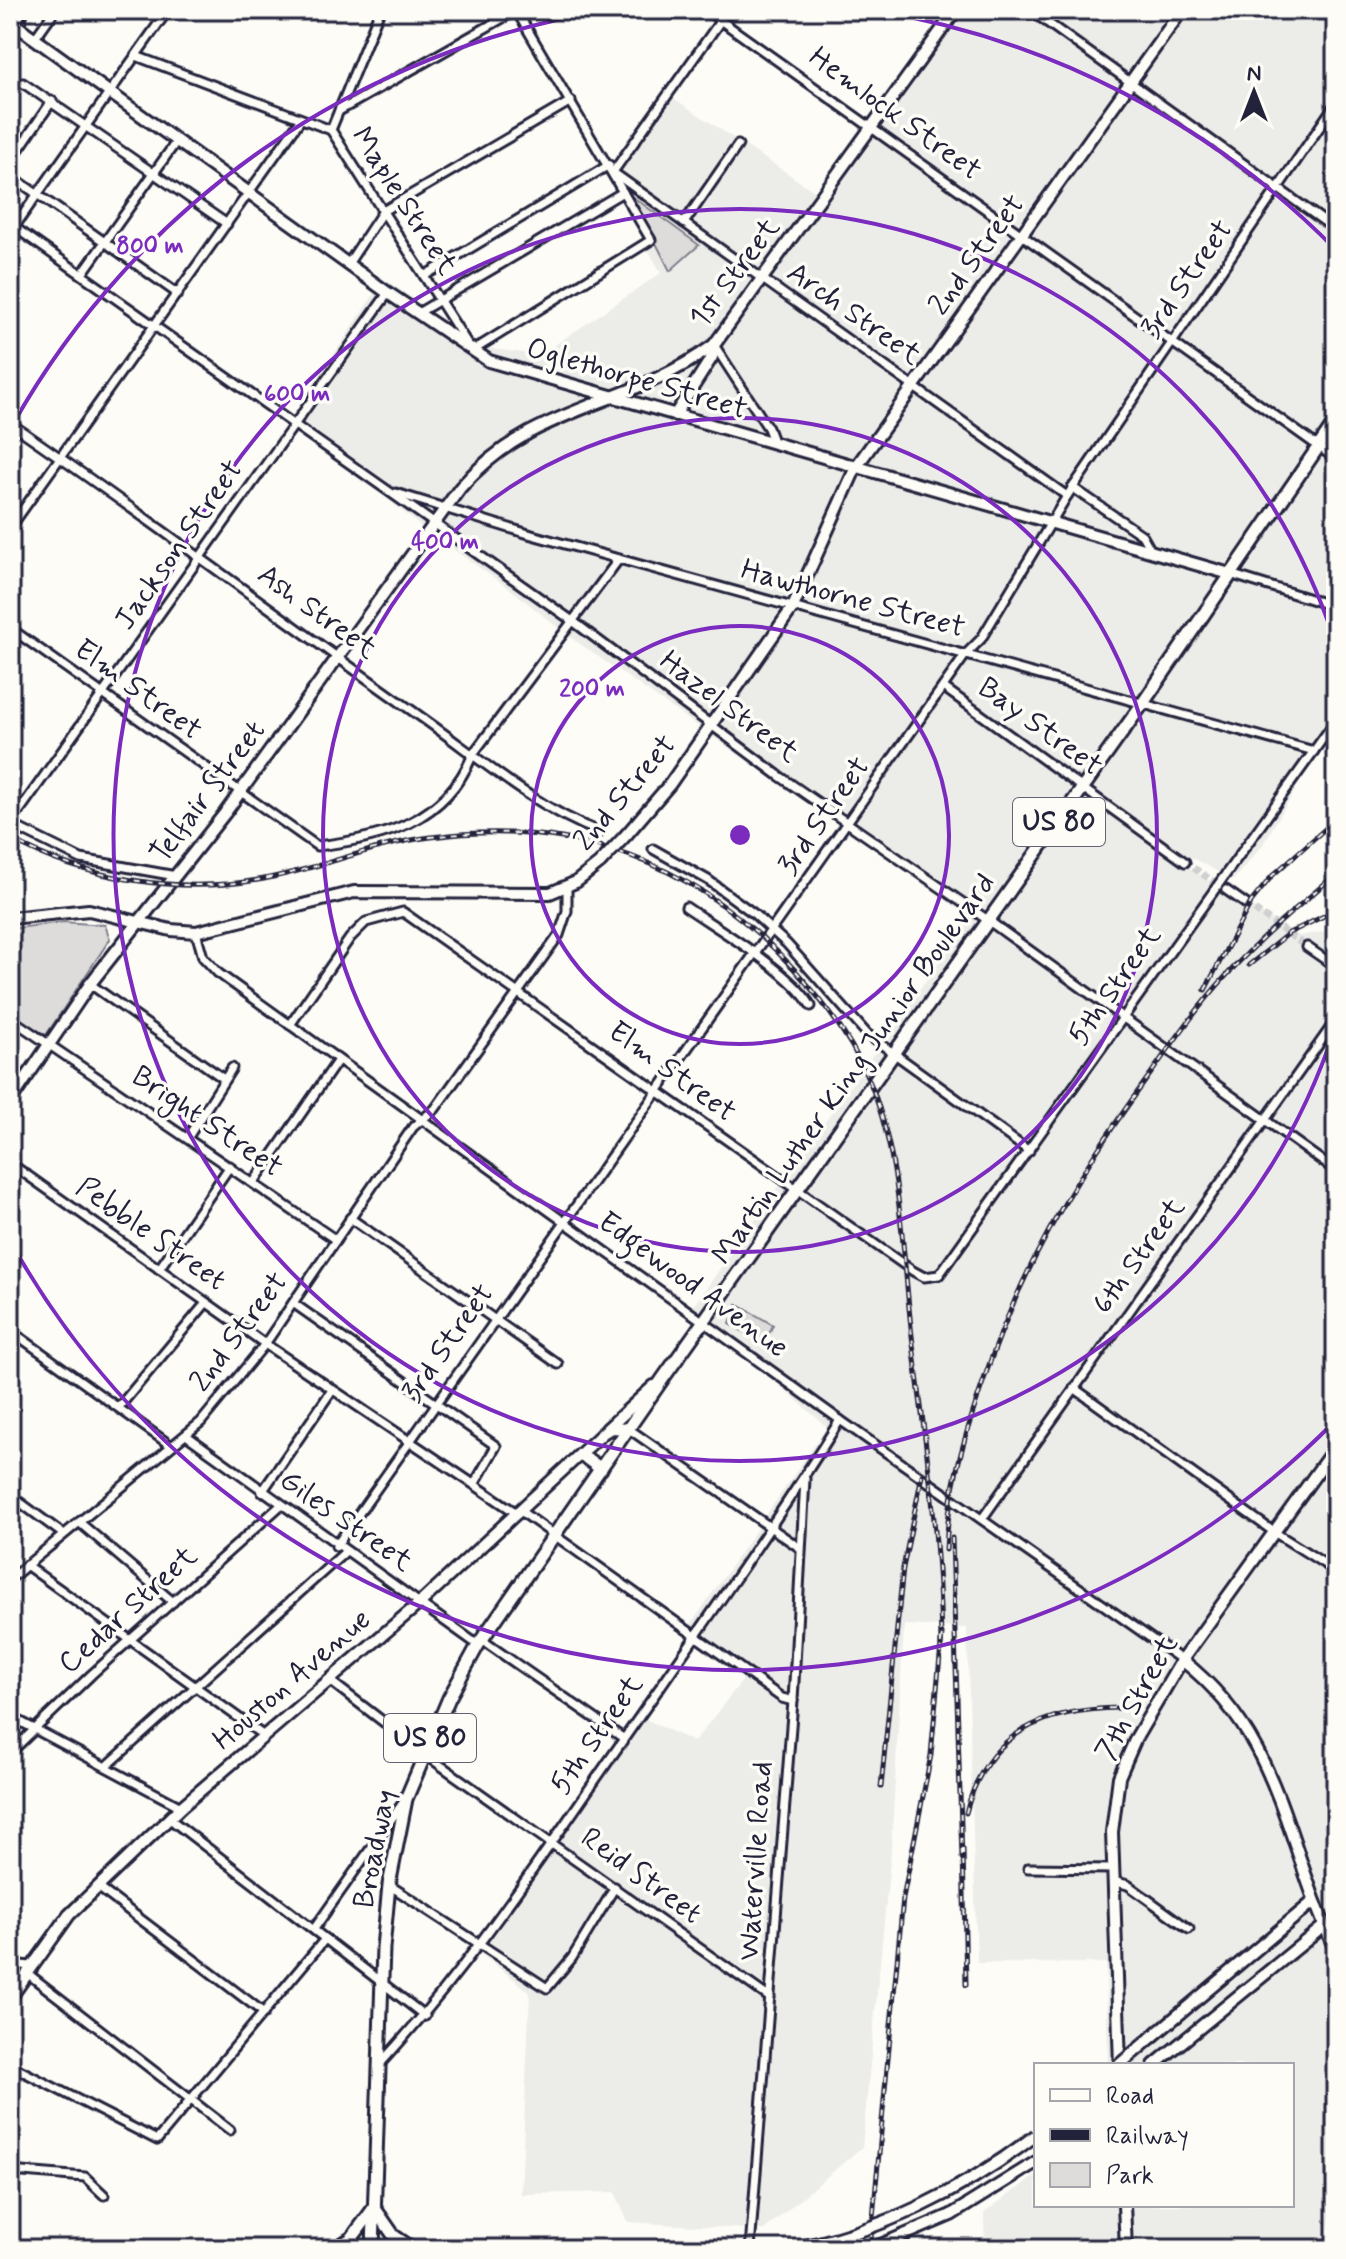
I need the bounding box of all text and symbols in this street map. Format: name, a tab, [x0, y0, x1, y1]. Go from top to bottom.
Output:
street label: Hemlock Street	[801, 38, 989, 190]
north arrow	[1214, 52, 1294, 132]
text: N	[1247, 60, 1261, 88]
street label: Maple Street	[342, 120, 467, 283]
street label: 2nd Street	[920, 187, 1034, 323]
street label: 1st Street	[681, 210, 789, 336]
street label: 3rd Street	[1132, 212, 1242, 346]
text: 800 m	[116, 231, 184, 262]
street label: Arch Street	[779, 253, 929, 375]
street label: Oglethorpe Street	[522, 329, 752, 429]
text: 600 m	[264, 379, 330, 410]
street label: Jackson Street	[106, 452, 252, 638]
text: 400 m	[411, 527, 479, 558]
street label: Hawthorne Street	[737, 550, 969, 648]
street label: Ash Street	[249, 555, 385, 669]
street label: Elm Street	[66, 630, 210, 750]
street label: Hazel Street	[651, 642, 807, 772]
street label: Bay Street	[970, 669, 1110, 785]
text: 200 m	[559, 674, 625, 705]
street label: Telfair Street	[141, 713, 275, 871]
street label: 2nd Street	[565, 727, 685, 859]
street label: 3rd Street	[769, 749, 879, 883]
road number: US 80	[1013, 798, 1105, 846]
centre of rings	[726, 821, 754, 849]
street label: Martin Luther King Junior Boulevard	[703, 866, 1005, 1272]
street label: 5th Street	[1060, 918, 1171, 1053]
street label: Elm Street	[600, 1012, 744, 1132]
street label: Bright Street	[123, 1057, 290, 1189]
street label: Pebble Street	[68, 1168, 234, 1300]
street label: 6th Street	[1084, 1190, 1195, 1322]
street label: Edgewood Avenue	[588, 1203, 796, 1370]
street label: 2nd Street	[181, 1264, 297, 1400]
street label: 3rd Street	[393, 1276, 503, 1410]
street label: Giles Street	[272, 1461, 421, 1581]
street label: Cedar Street	[50, 1537, 206, 1683]
street label: Houston Avenue	[205, 1600, 379, 1760]
street label: 7th Street	[1087, 1628, 1188, 1768]
street label: 5th Street	[542, 1667, 653, 1802]
road number: US 80	[384, 1714, 476, 1762]
street label: Waterville Road	[730, 1760, 782, 1962]
street label: Broadway	[344, 1786, 406, 1912]
street label: Reid Street	[573, 1819, 709, 1933]
legend	[1034, 2063, 1294, 2207]
text: Road	[1106, 2081, 1154, 2112]
text: Railway	[1106, 2121, 1189, 2152]
text: Park	[1106, 2161, 1154, 2192]

